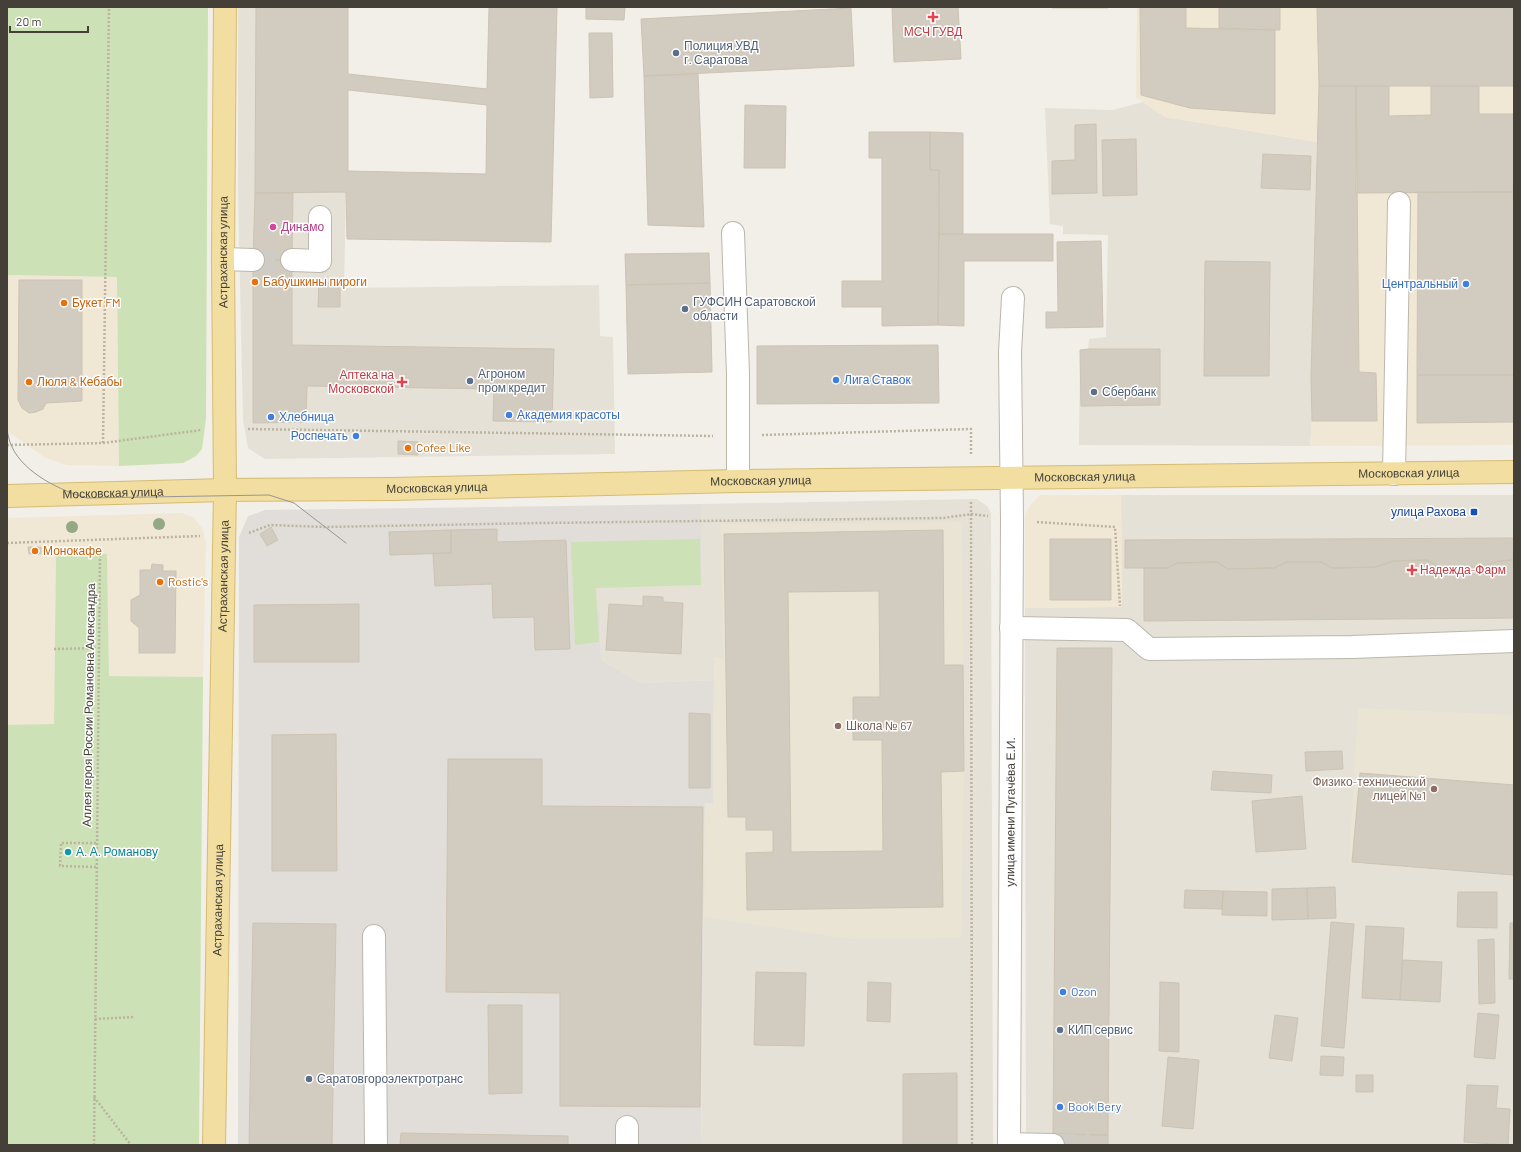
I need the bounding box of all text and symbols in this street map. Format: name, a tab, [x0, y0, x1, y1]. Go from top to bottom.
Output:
scale bar	[10, 8, 88, 34]
marker: МСЧ ГУВД	[927, 11, 939, 23]
text: 20 m	[16, 14, 42, 28]
place label: МСЧ ГУВД	[904, 24, 962, 39]
place label: Полиция УВД г. Саратова	[684, 38, 759, 67]
marker: Полиция УВД г. Саратова	[671, 48, 681, 58]
street label: Астраханская улица	[215, 196, 230, 308]
place label: Динамо	[281, 219, 324, 234]
marker: Динамо	[268, 222, 278, 232]
place label: Бабушкины пироги	[263, 274, 367, 289]
place label: Центральный	[1382, 276, 1458, 291]
marker: Бабушкины пироги	[250, 277, 260, 287]
marker: Центральный	[1461, 279, 1471, 289]
place label: ГУФСИН Саратовской области	[693, 294, 816, 322]
place label: Букет FM	[72, 295, 121, 310]
marker: Букет FM	[59, 298, 69, 308]
marker: ГУФСИН Саратовской области	[680, 304, 690, 314]
place label: Агроном пром кредит	[478, 366, 547, 395]
place label: Аптека на Московской	[328, 367, 394, 395]
place label: Лига Ставок	[844, 372, 911, 386]
place label: Люля & Кебабы	[37, 374, 122, 388]
marker: Лига Ставок	[831, 375, 841, 385]
marker: Агроном пром кредит	[465, 376, 475, 386]
marker: Люля & Кебабы	[24, 377, 34, 387]
marker: Аптека на Московской	[397, 377, 407, 387]
place label: Сбербанк	[1102, 384, 1157, 399]
marker: Сбербанк	[1089, 387, 1099, 397]
place label: Академия красоты	[517, 407, 620, 422]
place label: Хлебница	[279, 409, 335, 424]
marker: Академия красоты	[504, 410, 514, 420]
marker: Хлебница	[266, 412, 276, 422]
place label: Роспечать	[291, 428, 348, 442]
marker: Роспечать	[351, 431, 361, 441]
place label: Cofee Like	[416, 440, 471, 454]
marker: Cofee Like	[403, 443, 413, 453]
street label: Московская улица	[1358, 465, 1460, 480]
street label: Московская улица	[1034, 468, 1136, 484]
street label: Московская улица	[710, 472, 812, 488]
street label: Московская улица	[386, 479, 488, 495]
street label: Московская улица	[62, 484, 164, 500]
place label: улица Рахова	[1391, 504, 1466, 519]
marker: улица Рахова	[1469, 507, 1479, 517]
street label: Астраханская улица	[215, 520, 231, 632]
place label: Монокафе	[43, 543, 102, 558]
marker: Монокафе	[30, 546, 40, 556]
place label: Надежда-Фарм	[1420, 562, 1506, 577]
marker: Надежда-Фарм	[1407, 565, 1417, 575]
place label: Rostic's	[168, 574, 208, 588]
marker: Rostic's	[155, 577, 165, 587]
street label: Аллея героя России Романовна Александра	[79, 583, 98, 827]
place label: Школа № 67	[846, 718, 912, 732]
marker: Школа № 67	[833, 721, 843, 731]
street label: улица имени Пугачёва Е.И.	[1002, 737, 1018, 887]
place label: Физико-технический лицей №1	[1312, 774, 1426, 803]
marker: Физико-технический лицей №1	[1429, 784, 1439, 794]
street label: Астраханская улица	[209, 843, 226, 956]
place label: А. А. Романову	[76, 844, 158, 859]
marker: А. А. Романову	[63, 847, 73, 857]
place label: Ozon	[1071, 984, 1097, 998]
marker: Ozon	[1058, 987, 1068, 997]
place label: КИП сервис	[1068, 1022, 1133, 1037]
marker: КИП сервис	[1055, 1025, 1065, 1035]
place label: Саратовгороэлектротранс	[317, 1071, 463, 1086]
marker: Саратовгороэлектротранс	[304, 1074, 314, 1084]
place label: Book Bery	[1068, 1099, 1122, 1113]
marker: Book Bery	[1055, 1102, 1065, 1112]

